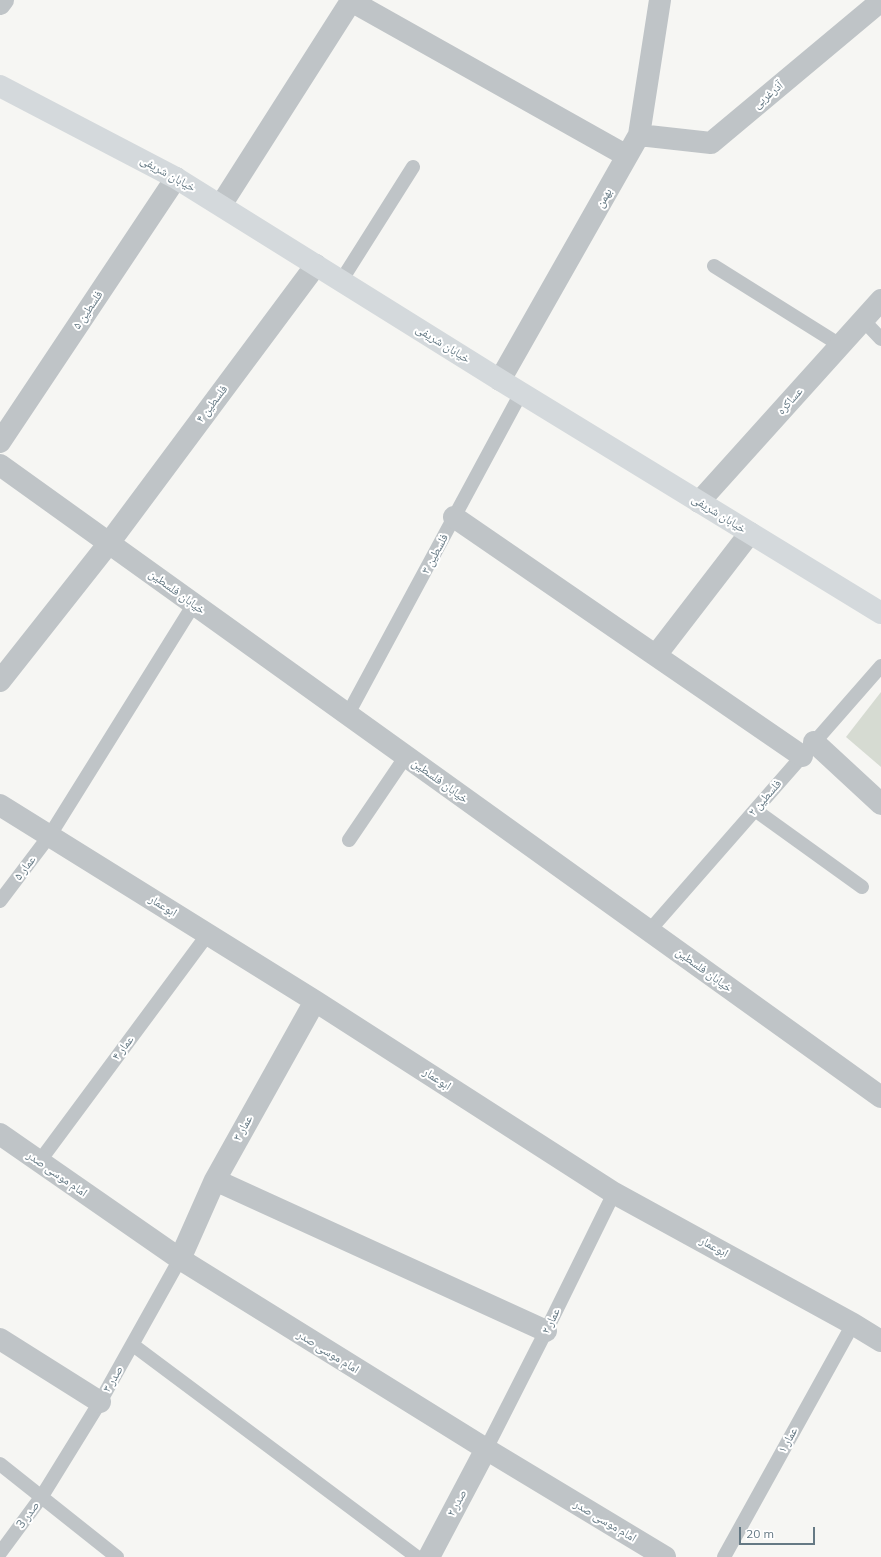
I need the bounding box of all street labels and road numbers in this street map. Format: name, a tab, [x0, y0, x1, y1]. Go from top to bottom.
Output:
street label: آذرغربی	[750, 78, 786, 112]
street label: خیابان شریفی	[138, 153, 198, 195]
street label: بهمن	[593, 186, 615, 210]
street label: فلسطین ۵	[70, 288, 106, 332]
street label: خیابان شریفی	[413, 322, 473, 366]
street label: فلسطین ۴	[193, 382, 231, 426]
street label: عساکره	[774, 384, 806, 418]
street label: خیابان شریفی	[689, 492, 749, 536]
street label: فلسطین ۳	[418, 531, 452, 577]
street label: خیابان فلسطین	[146, 567, 208, 617]
street label: خیابان فلسطین	[409, 756, 471, 806]
street label: فلسطین ۲	[745, 777, 785, 819]
street label: عمار ۵	[11, 853, 39, 883]
street label: ابوعمار	[146, 892, 180, 920]
street label: خیابان فلسطین	[673, 945, 735, 995]
street label: عمار ۴	[109, 1033, 137, 1063]
street label: ابوعمار	[420, 1065, 454, 1093]
street label: عمار ۳	[230, 1113, 256, 1143]
street label: امام موسی صدر	[24, 1148, 90, 1200]
street label: ابوعمار	[697, 1233, 731, 1261]
street label: عمار ۲	[539, 1306, 563, 1336]
street label: امام موسی صدر	[294, 1327, 362, 1377]
street label: صدر ۳	[100, 1363, 126, 1395]
street label: عمار ۱	[775, 1425, 801, 1455]
street label: صدر ۲	[444, 1487, 470, 1519]
street label: امام موسی صدر	[571, 1497, 639, 1545]
street label: صدر 3	[13, 1499, 43, 1531]

